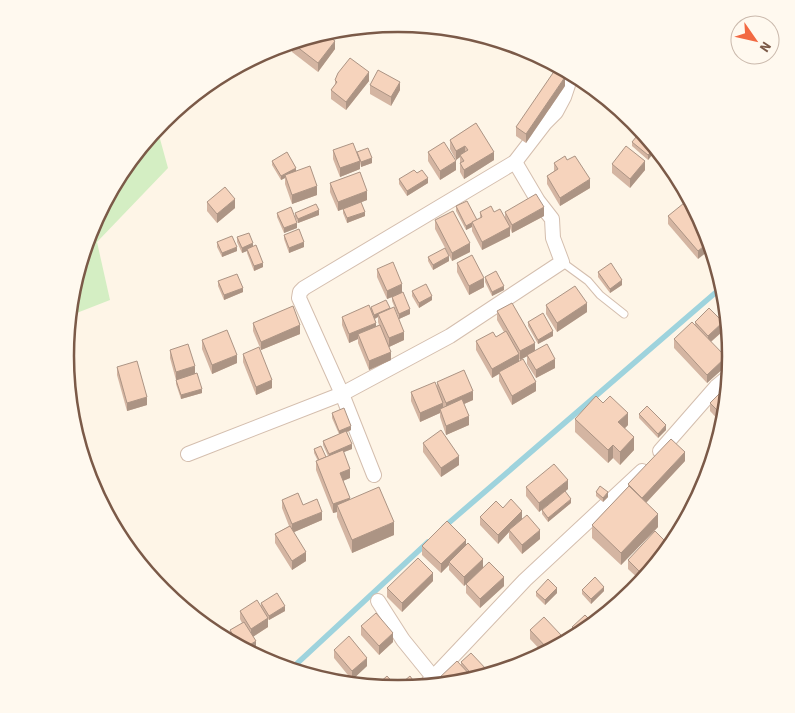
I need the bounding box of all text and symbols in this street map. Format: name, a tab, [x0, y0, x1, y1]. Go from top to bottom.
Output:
north arrow	[730, 15, 780, 65]
text: N	[754, 37, 776, 56]

